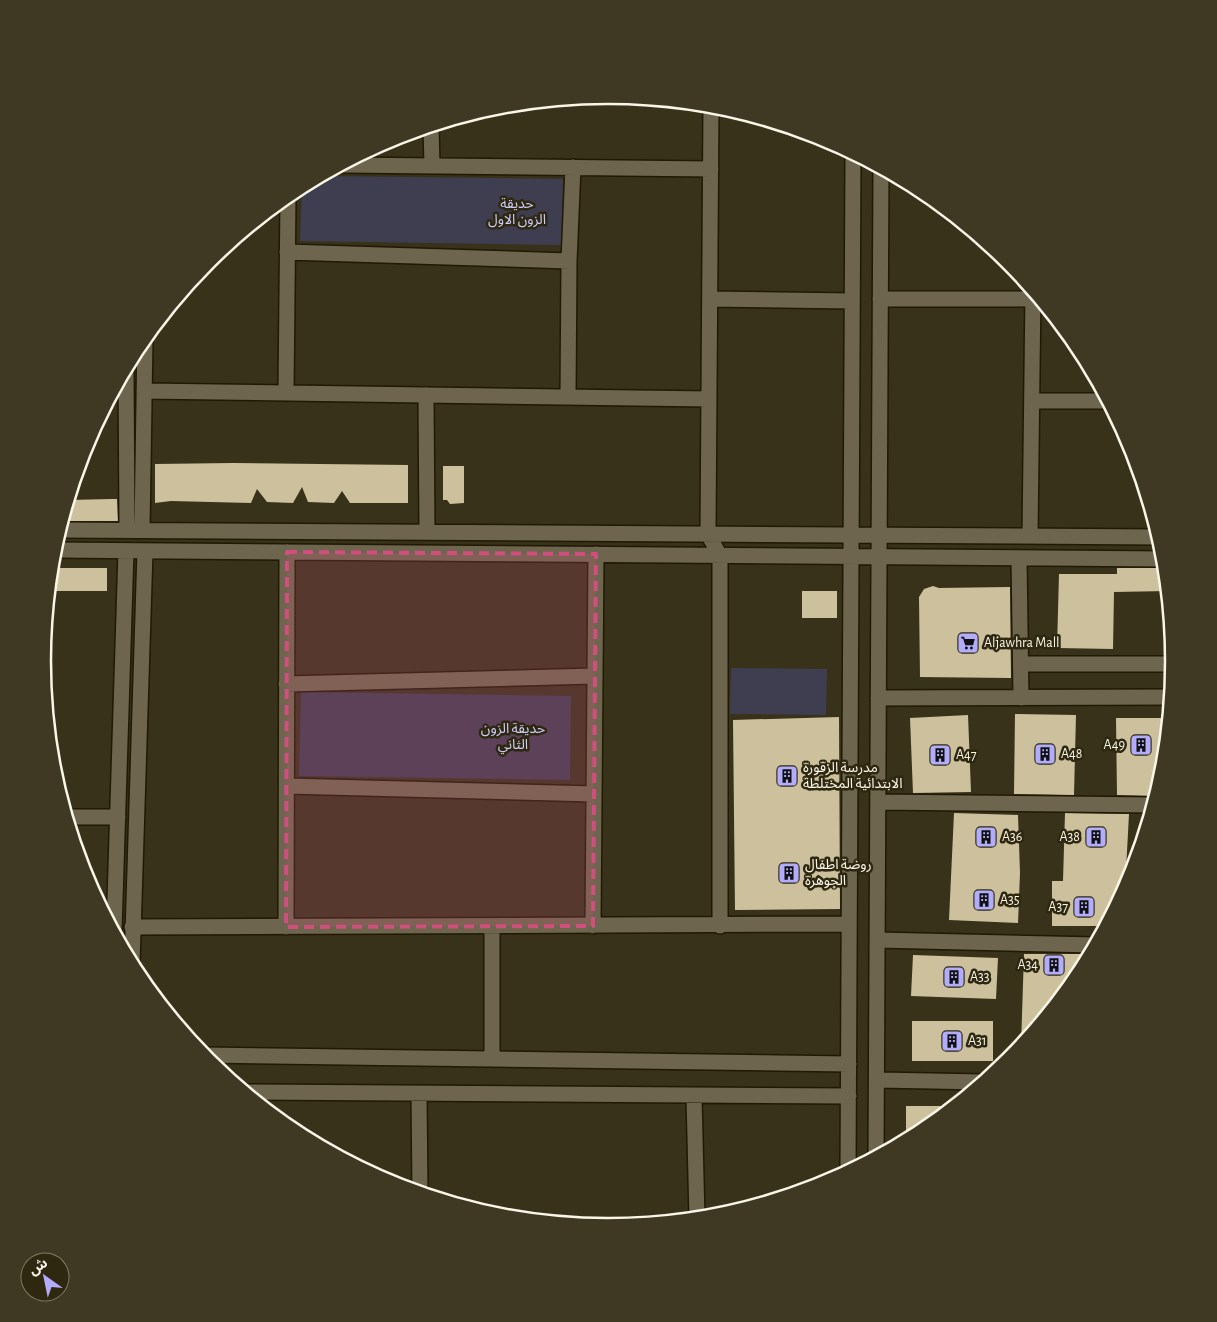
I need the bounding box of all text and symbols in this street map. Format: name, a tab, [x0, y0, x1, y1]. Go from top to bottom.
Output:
park label: حديقة الزون الاول	[488, 197, 546, 228]
supermarket icon: Aljawhra Mall	[956, 631, 980, 655]
place label: Aljawhra Mall	[984, 636, 1060, 650]
park label: حديقة الزون الثاني	[481, 722, 545, 755]
building icon: A49	[1129, 733, 1153, 757]
place label: A49	[1104, 738, 1125, 752]
building icon: A48	[1033, 742, 1057, 766]
building icon: A47	[928, 743, 952, 767]
place label: A48	[1061, 747, 1082, 761]
place label: A47	[956, 748, 977, 762]
place label: مدرسة الزقورة الابتدائية المختلطة	[803, 761, 903, 791]
building icon: مدرسة الزقورة الابتدائية المختلطة	[775, 764, 799, 788]
building icon: A36	[974, 825, 998, 849]
building icon: A38	[1084, 825, 1108, 849]
place label: A36	[1002, 830, 1022, 844]
place label: A38	[1060, 830, 1080, 844]
place label: روضة اطفال الجوهرة	[805, 858, 872, 889]
building icon: روضة اطفال الجوهرة	[777, 861, 801, 885]
building icon: A35	[972, 888, 996, 912]
place label: A35	[1000, 893, 1020, 907]
building icon: A37	[1072, 895, 1096, 919]
place label: A37	[1048, 900, 1068, 914]
building icon: A34	[1042, 953, 1066, 977]
place label: A34	[1017, 958, 1038, 972]
building icon: A33	[942, 965, 966, 989]
place label: A33	[970, 970, 990, 984]
building icon: A31	[940, 1029, 964, 1053]
place label: A31	[968, 1034, 987, 1048]
north arrow	[20, 1252, 70, 1302]
text: ش	[27, 1256, 50, 1278]

